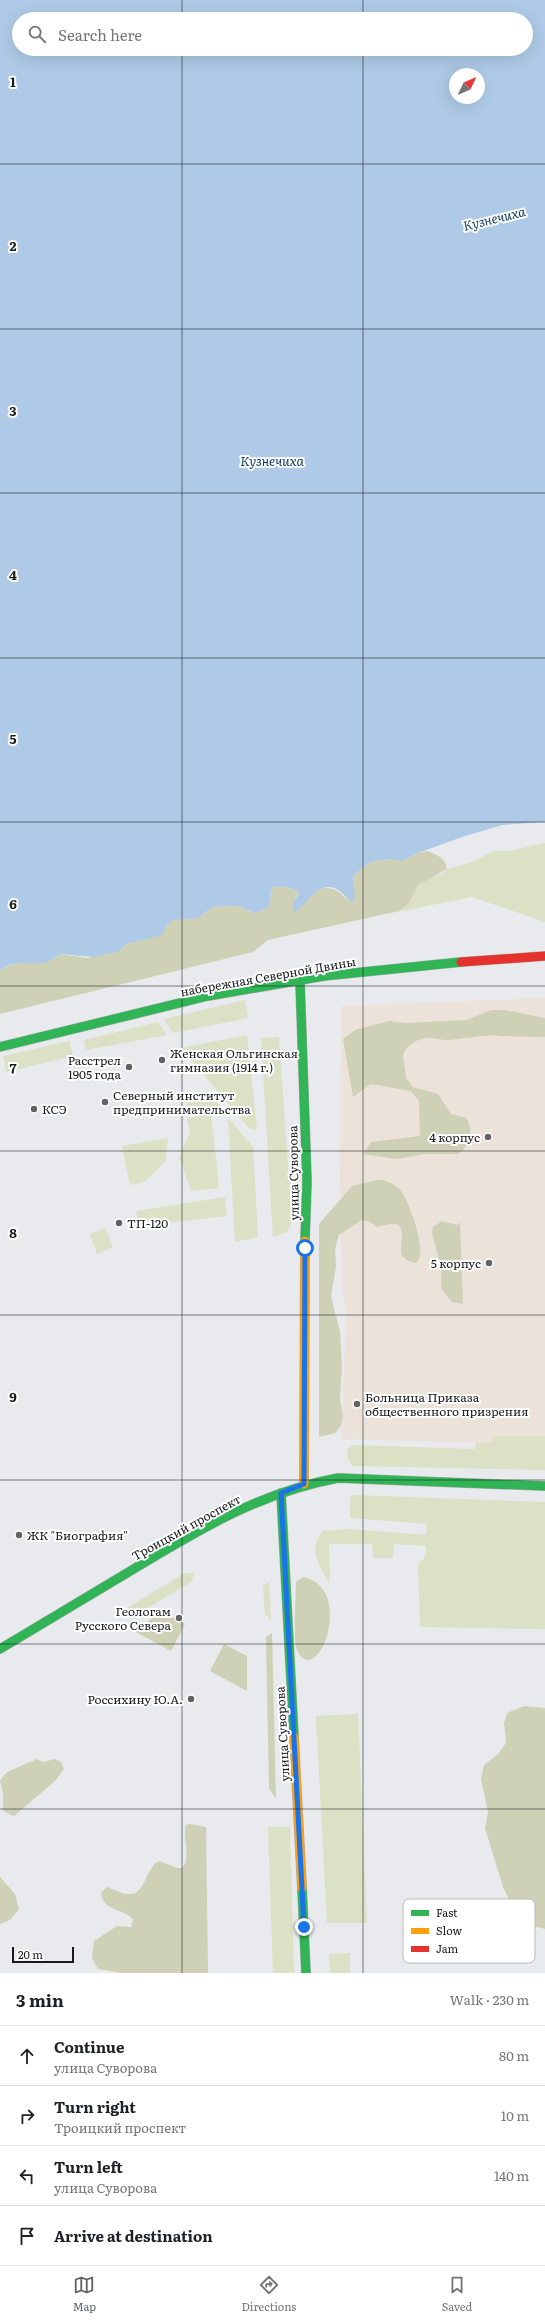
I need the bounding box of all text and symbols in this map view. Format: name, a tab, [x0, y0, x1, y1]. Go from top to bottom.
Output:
search box	[12, 12, 533, 56]
icon: search	[26, 23, 48, 45]
text: Search here	[58, 23, 142, 46]
north arrow	[449, 68, 485, 104]
text: 1	[10, 72, 16, 91]
water label: Кузнечиха	[461, 201, 528, 235]
text: 2	[10, 236, 17, 255]
text: 3	[9, 401, 17, 420]
water label: Кузнечиха	[240, 451, 304, 470]
text: 4	[9, 565, 17, 584]
text: 5	[9, 729, 17, 748]
text: 6	[9, 894, 17, 913]
street label: набережная Северной Двины	[179, 952, 357, 1000]
place label: Женская Ольгинская гимназия (1914 г.)	[170, 1044, 298, 1076]
place label: Расстрел 1905 года	[68, 1051, 122, 1083]
marker: Женская Ольгинская гимназия (1914 г.)	[157, 1055, 167, 1065]
text: 7	[9, 1058, 17, 1077]
marker: Расстрел 1905 года	[124, 1062, 134, 1072]
place label: Северный институт предпринимательства	[113, 1086, 251, 1118]
marker: Северный институт предпринимательства	[100, 1097, 110, 1107]
place label: КСЭ	[42, 1100, 67, 1118]
marker: КСЭ	[29, 1104, 39, 1114]
street label: улица Суворова	[283, 1125, 303, 1221]
place label: 4 корпус	[429, 1128, 480, 1146]
marker: 4 корпус	[483, 1132, 493, 1142]
place label: ТП-120	[127, 1214, 168, 1232]
marker: ТП-120	[114, 1218, 124, 1228]
text: 8	[9, 1223, 17, 1242]
route start	[296, 1239, 314, 1257]
place label: 5 корпус	[431, 1254, 481, 1272]
marker: 5 корпус	[484, 1258, 494, 1268]
text: 9	[9, 1387, 17, 1406]
place label: Больница Приказа общественного призрения	[365, 1388, 528, 1420]
marker: Больница Приказа общественного призрения	[352, 1399, 362, 1409]
street label: Троицкий проспект	[128, 1490, 244, 1564]
place label: ЖК "Биография"	[27, 1526, 128, 1544]
marker: ЖК "Биография"	[14, 1530, 24, 1540]
place label: Геологам Русского Севера	[75, 1602, 172, 1634]
marker: Геологам Русского Севера	[174, 1613, 184, 1623]
street label: улица Суворова	[270, 1685, 293, 1782]
place label: Россихину Ю.А.	[87, 1690, 183, 1708]
marker: Россихину Ю.А.	[186, 1694, 196, 1704]
legend	[403, 1899, 535, 1963]
text: Fast	[436, 1904, 458, 1920]
route end	[295, 1918, 313, 1936]
text: Slow	[436, 1922, 462, 1938]
text: Jam	[436, 1940, 459, 1956]
scale bar	[12, 1945, 74, 1964]
text: 20 m	[18, 1946, 43, 1962]
text: 3 min	[16, 1987, 64, 2012]
text: Walk · 230 m	[450, 1990, 529, 2009]
text: Continue	[54, 2035, 124, 2058]
icon: ahead	[16, 2045, 38, 2067]
text: 80 m	[499, 2046, 529, 2065]
text: улица Суворова	[54, 2058, 157, 2077]
text: Turn right	[54, 2095, 136, 2118]
icon: right	[16, 2105, 38, 2127]
text: 10 m	[501, 2106, 529, 2125]
text: Троицкий проспект	[54, 2118, 186, 2137]
text: Turn left	[54, 2155, 123, 2178]
icon: left	[16, 2165, 38, 2187]
text: 140 m	[494, 2166, 529, 2185]
text: улица Суворова	[54, 2178, 157, 2197]
text: Arrive at destination	[54, 2224, 213, 2247]
icon: arrive	[16, 2225, 38, 2247]
tab: Map	[73, 2274, 96, 2314]
tab: Directions	[241, 2274, 296, 2314]
tab: Saved	[442, 2274, 472, 2314]

